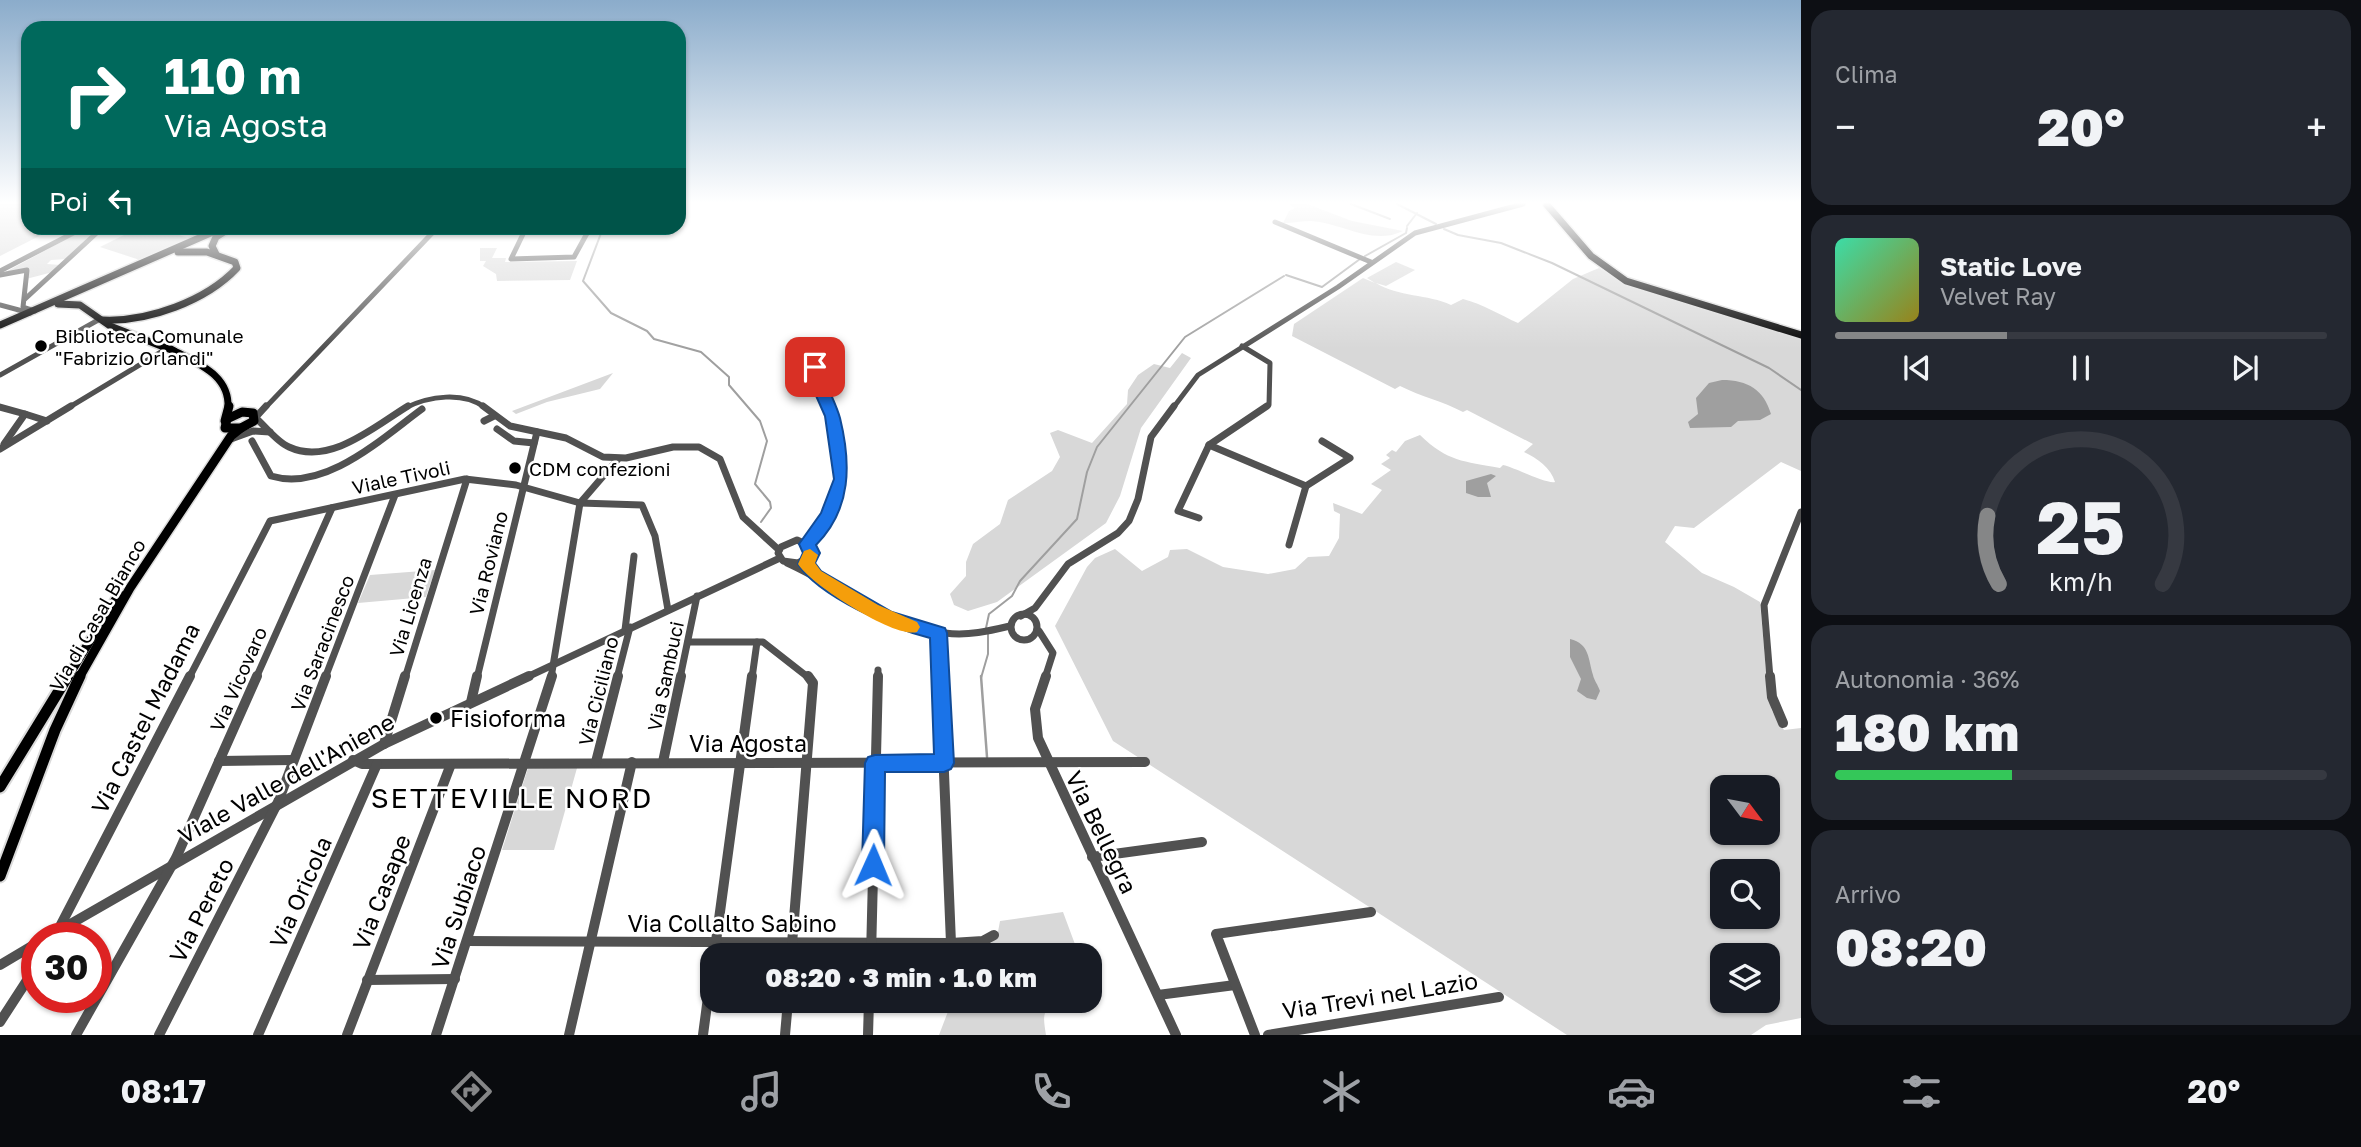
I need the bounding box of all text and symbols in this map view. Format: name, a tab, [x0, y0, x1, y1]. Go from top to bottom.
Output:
text: 110 m	[164, 46, 301, 105]
icon: right	[49, 49, 140, 140]
text: Clima	[1835, 60, 1898, 88]
text: 20°	[2038, 95, 2124, 157]
text: −	[1835, 104, 1856, 149]
text: +	[2306, 104, 2327, 149]
text: Via Agosta	[164, 106, 328, 144]
icon: left	[102, 182, 140, 220]
text: Poi	[49, 186, 88, 217]
text: Static Love	[1940, 251, 2082, 282]
text: Velvet Ray	[1940, 282, 2056, 310]
place label: Biblioteca Comunale "Fabrizio Orlandi"	[55, 324, 244, 369]
pin	[785, 337, 845, 397]
marker: Biblioteca Comunale "Fabrizio Orlandi"	[33, 338, 49, 354]
icon: arrive	[796, 348, 834, 386]
icon: previous	[1898, 349, 1936, 387]
icon: pause	[2062, 349, 2100, 387]
icon: next	[2226, 349, 2264, 387]
street label: Viale Tivoli	[350, 455, 452, 499]
place label: CDM confezioni	[529, 457, 670, 480]
marker: CDM confezioni	[507, 460, 523, 476]
text: 25	[2037, 483, 2125, 570]
street label: Via Roviano	[464, 508, 512, 618]
street label: Via di Casal Bianco	[44, 535, 150, 695]
street label: Via Licenza	[384, 555, 436, 659]
text: km/h	[2049, 565, 2113, 596]
street label: Via Saracinesco	[285, 572, 359, 714]
street label: Via Castel Madama	[85, 618, 205, 818]
street label: Via Sambuci	[642, 619, 688, 733]
street label: Via Vicovaro	[205, 623, 271, 735]
street label: Via Ciciliano	[573, 634, 623, 748]
text: Autonomia · 36%	[1835, 665, 2019, 693]
text: 180 km	[1835, 700, 2019, 762]
place label: Fisioforma	[450, 704, 566, 732]
street label: Viale Valle dell'Aniene	[173, 707, 399, 849]
marker: Fisioforma	[428, 710, 444, 726]
street label: Via Agosta	[689, 729, 807, 757]
street label: Via Bellegra	[1060, 766, 1144, 898]
north arrow	[1710, 775, 1780, 845]
map controls	[1710, 775, 1780, 1013]
district label: SETTEVILLE NORD	[371, 781, 653, 814]
position arrow	[836, 828, 910, 902]
street label: Via Casape	[346, 830, 416, 954]
street label: Via Oricola	[263, 832, 337, 952]
street label: Via Subiaco	[425, 842, 491, 972]
street label: Via Pereto	[163, 853, 239, 967]
button: search	[1710, 859, 1780, 929]
text: Arrivo	[1835, 880, 1901, 908]
street label: Via Collalto Sabino	[627, 909, 837, 937]
text: 08:20	[1835, 915, 1987, 977]
speed limit sign: 30	[21, 922, 112, 1013]
button: layers	[1710, 943, 1780, 1013]
text: 08:20 · 3 min · 1.0 km	[765, 962, 1037, 993]
street label: Via Trevi nel Lazio	[1280, 966, 1480, 1024]
icon: directions	[447, 1067, 496, 1116]
icon: music	[737, 1067, 786, 1116]
icon: phone	[1027, 1067, 1076, 1116]
icon: climate	[1317, 1067, 1366, 1116]
icon: car	[1607, 1067, 1656, 1116]
icon: filters	[1897, 1067, 1946, 1116]
text: 08:17	[121, 1072, 206, 1110]
text: 20°	[2188, 1072, 2240, 1110]

